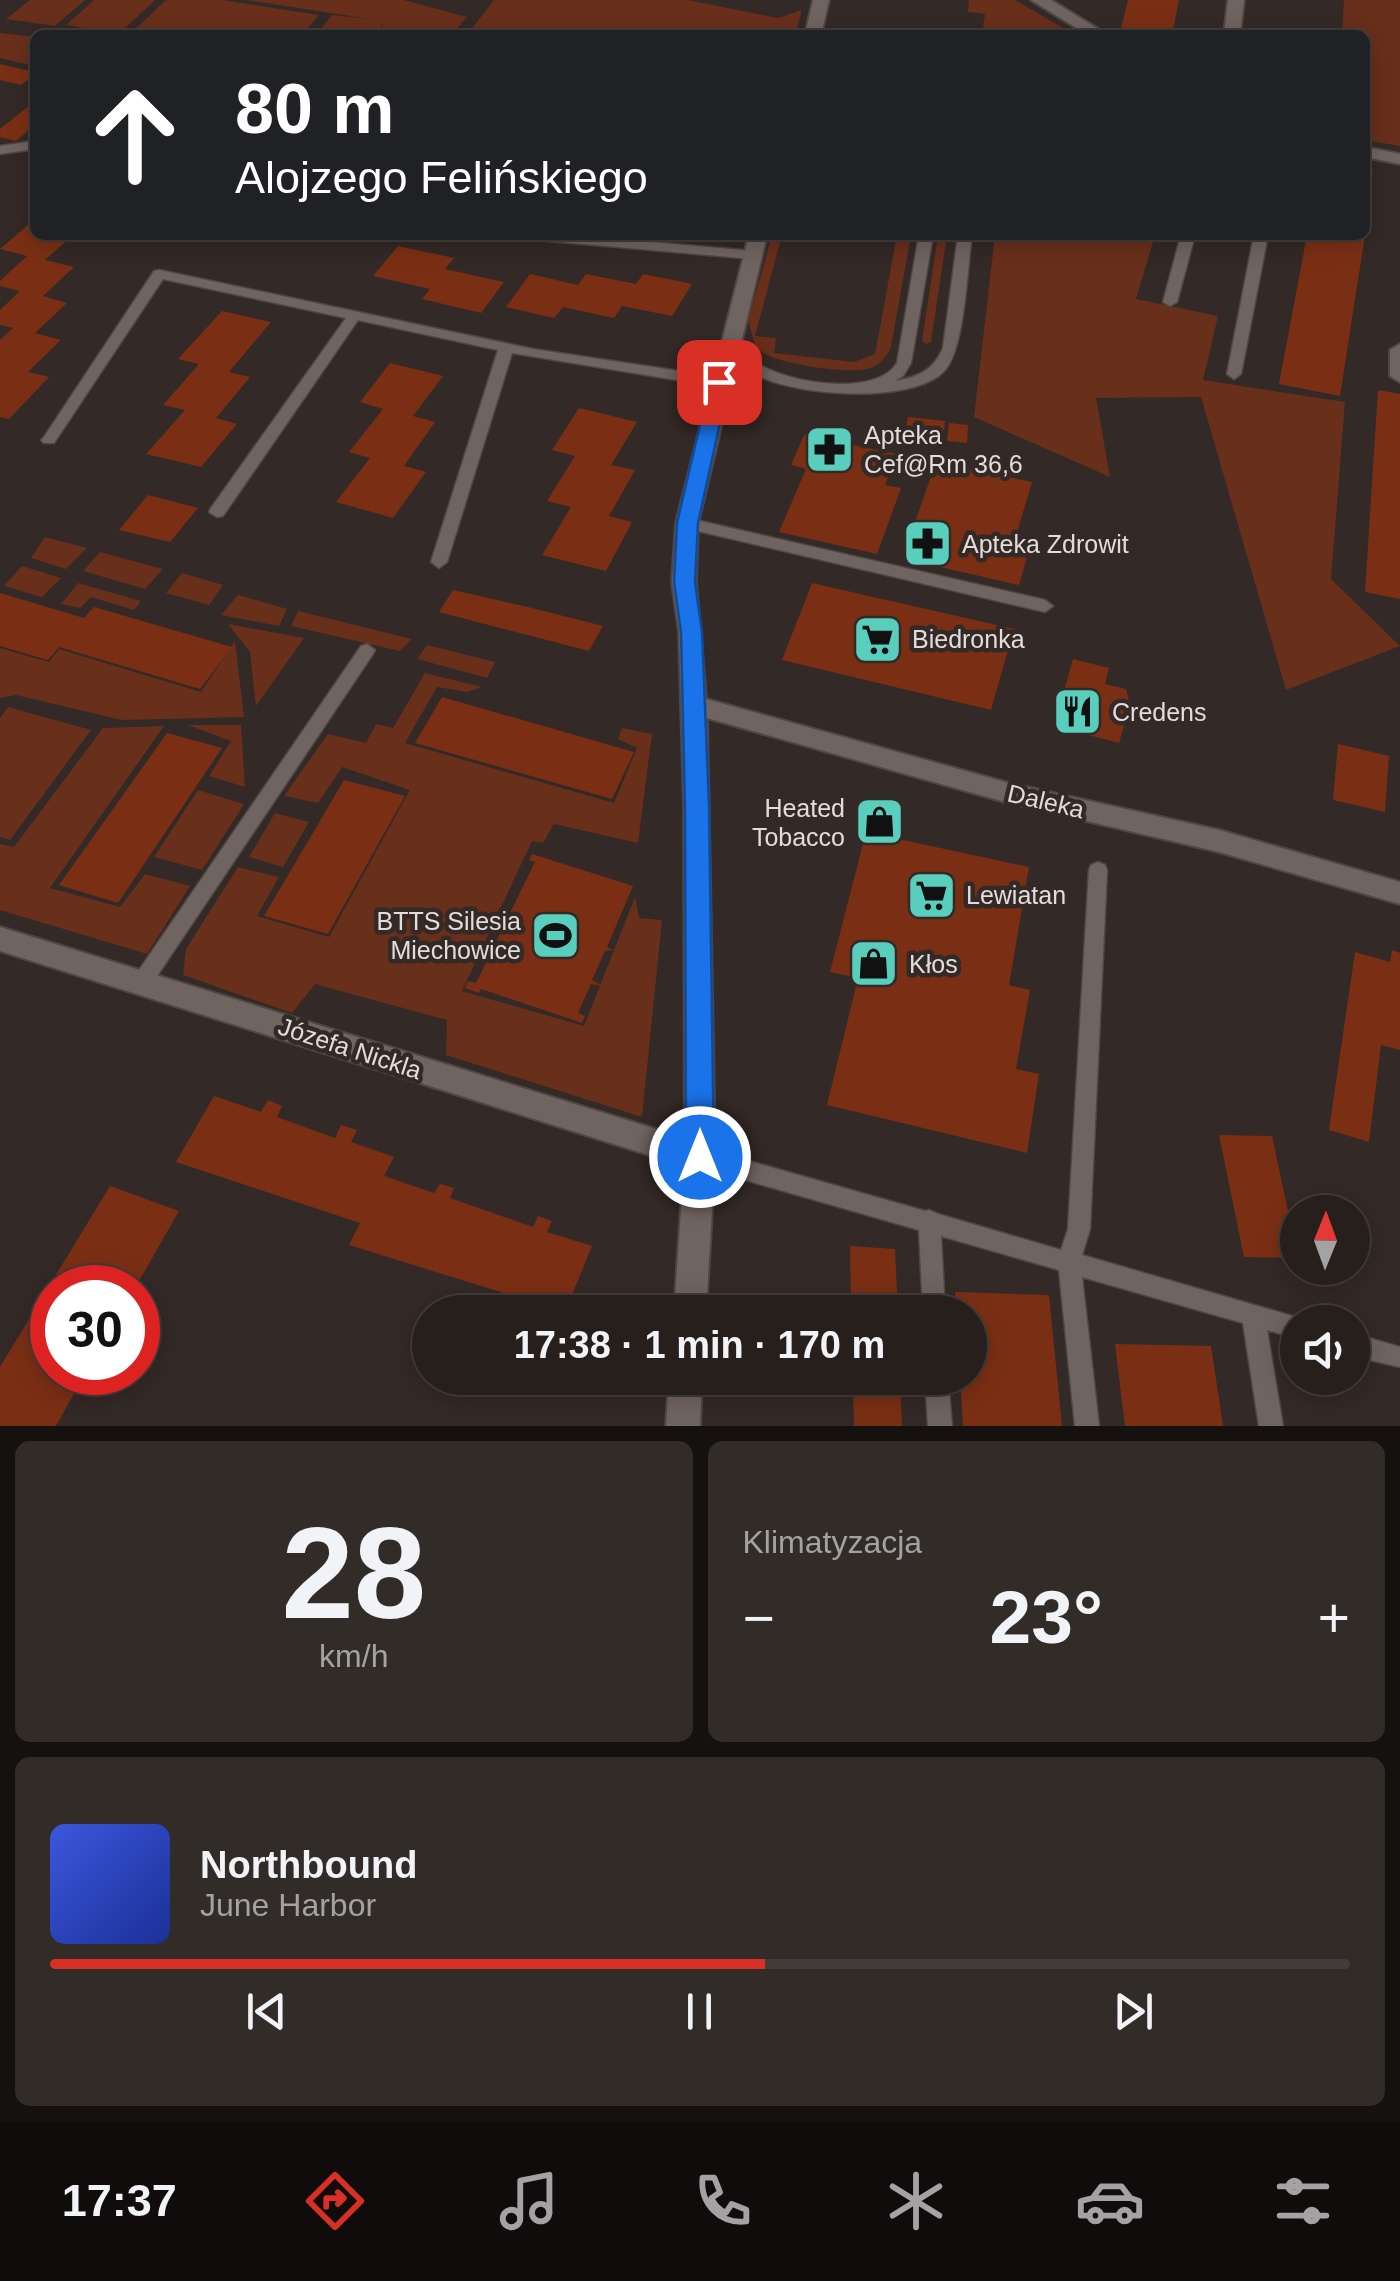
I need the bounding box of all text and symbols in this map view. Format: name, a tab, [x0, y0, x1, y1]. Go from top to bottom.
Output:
icon: ahead	[70, 70, 200, 200]
text: 80 m	[235, 70, 395, 148]
text: Alojzego Felińskiego	[235, 152, 648, 203]
pin	[677, 340, 762, 425]
icon: arrive	[692, 355, 747, 410]
place label: Apteka Cef@Rm 36,6	[864, 421, 1023, 478]
pharmacy icon: Apteka Cef@Rm 36,6	[803, 423, 855, 475]
pharmacy icon: Apteka Zdrowit	[901, 518, 953, 570]
place label: Apteka Zdrowit	[962, 530, 1129, 558]
supermarket icon: Biedronka	[851, 613, 903, 665]
place label: Biedronka	[912, 625, 1025, 653]
restaurant icon: Credens	[1051, 686, 1103, 738]
place label: Credens	[1112, 698, 1207, 726]
street label: Daleka	[1005, 779, 1087, 823]
place label: Heated Tobacco	[752, 794, 845, 851]
shop icon: Heated Tobacco	[854, 796, 906, 848]
supermarket icon: Lewiatan	[905, 869, 957, 921]
place label: Lewiatan	[966, 881, 1066, 909]
place label: BTTS Silesia Miechowice	[377, 907, 521, 964]
sports icon: BTTS Silesia Miechowice	[530, 909, 582, 961]
shop icon: Kłos	[848, 938, 900, 990]
place label: Kłos	[909, 950, 958, 978]
street label: Józefa Nickla	[275, 1012, 425, 1084]
position arrow	[648, 1105, 752, 1209]
north arrow	[1280, 1195, 1370, 1285]
map controls	[1280, 1195, 1370, 1395]
speed limit sign: 30	[30, 1265, 160, 1395]
button: sound	[1280, 1305, 1370, 1395]
text: 17:38 · 1 min · 170 m	[514, 1324, 885, 1366]
text: 28	[281, 1500, 426, 1646]
text: Klimatyzacja	[743, 1524, 922, 1560]
text: 23°	[990, 1575, 1103, 1659]
text: −	[743, 1587, 775, 1649]
text: +	[1318, 1587, 1350, 1649]
text: km/h	[319, 1638, 388, 1674]
text: Northbound	[200, 1844, 417, 1886]
text: June Harbor	[200, 1887, 376, 1923]
icon: previous	[239, 1984, 294, 2039]
icon: pause	[672, 1984, 727, 2039]
icon: next	[1106, 1984, 1161, 2039]
icon: directions	[300, 2166, 370, 2236]
icon: music	[494, 2166, 564, 2236]
icon: phone	[688, 2166, 758, 2236]
icon: climate	[881, 2166, 951, 2236]
icon: car	[1075, 2166, 1145, 2236]
icon: filters	[1268, 2166, 1338, 2236]
text: 17:37	[62, 2175, 177, 2226]

